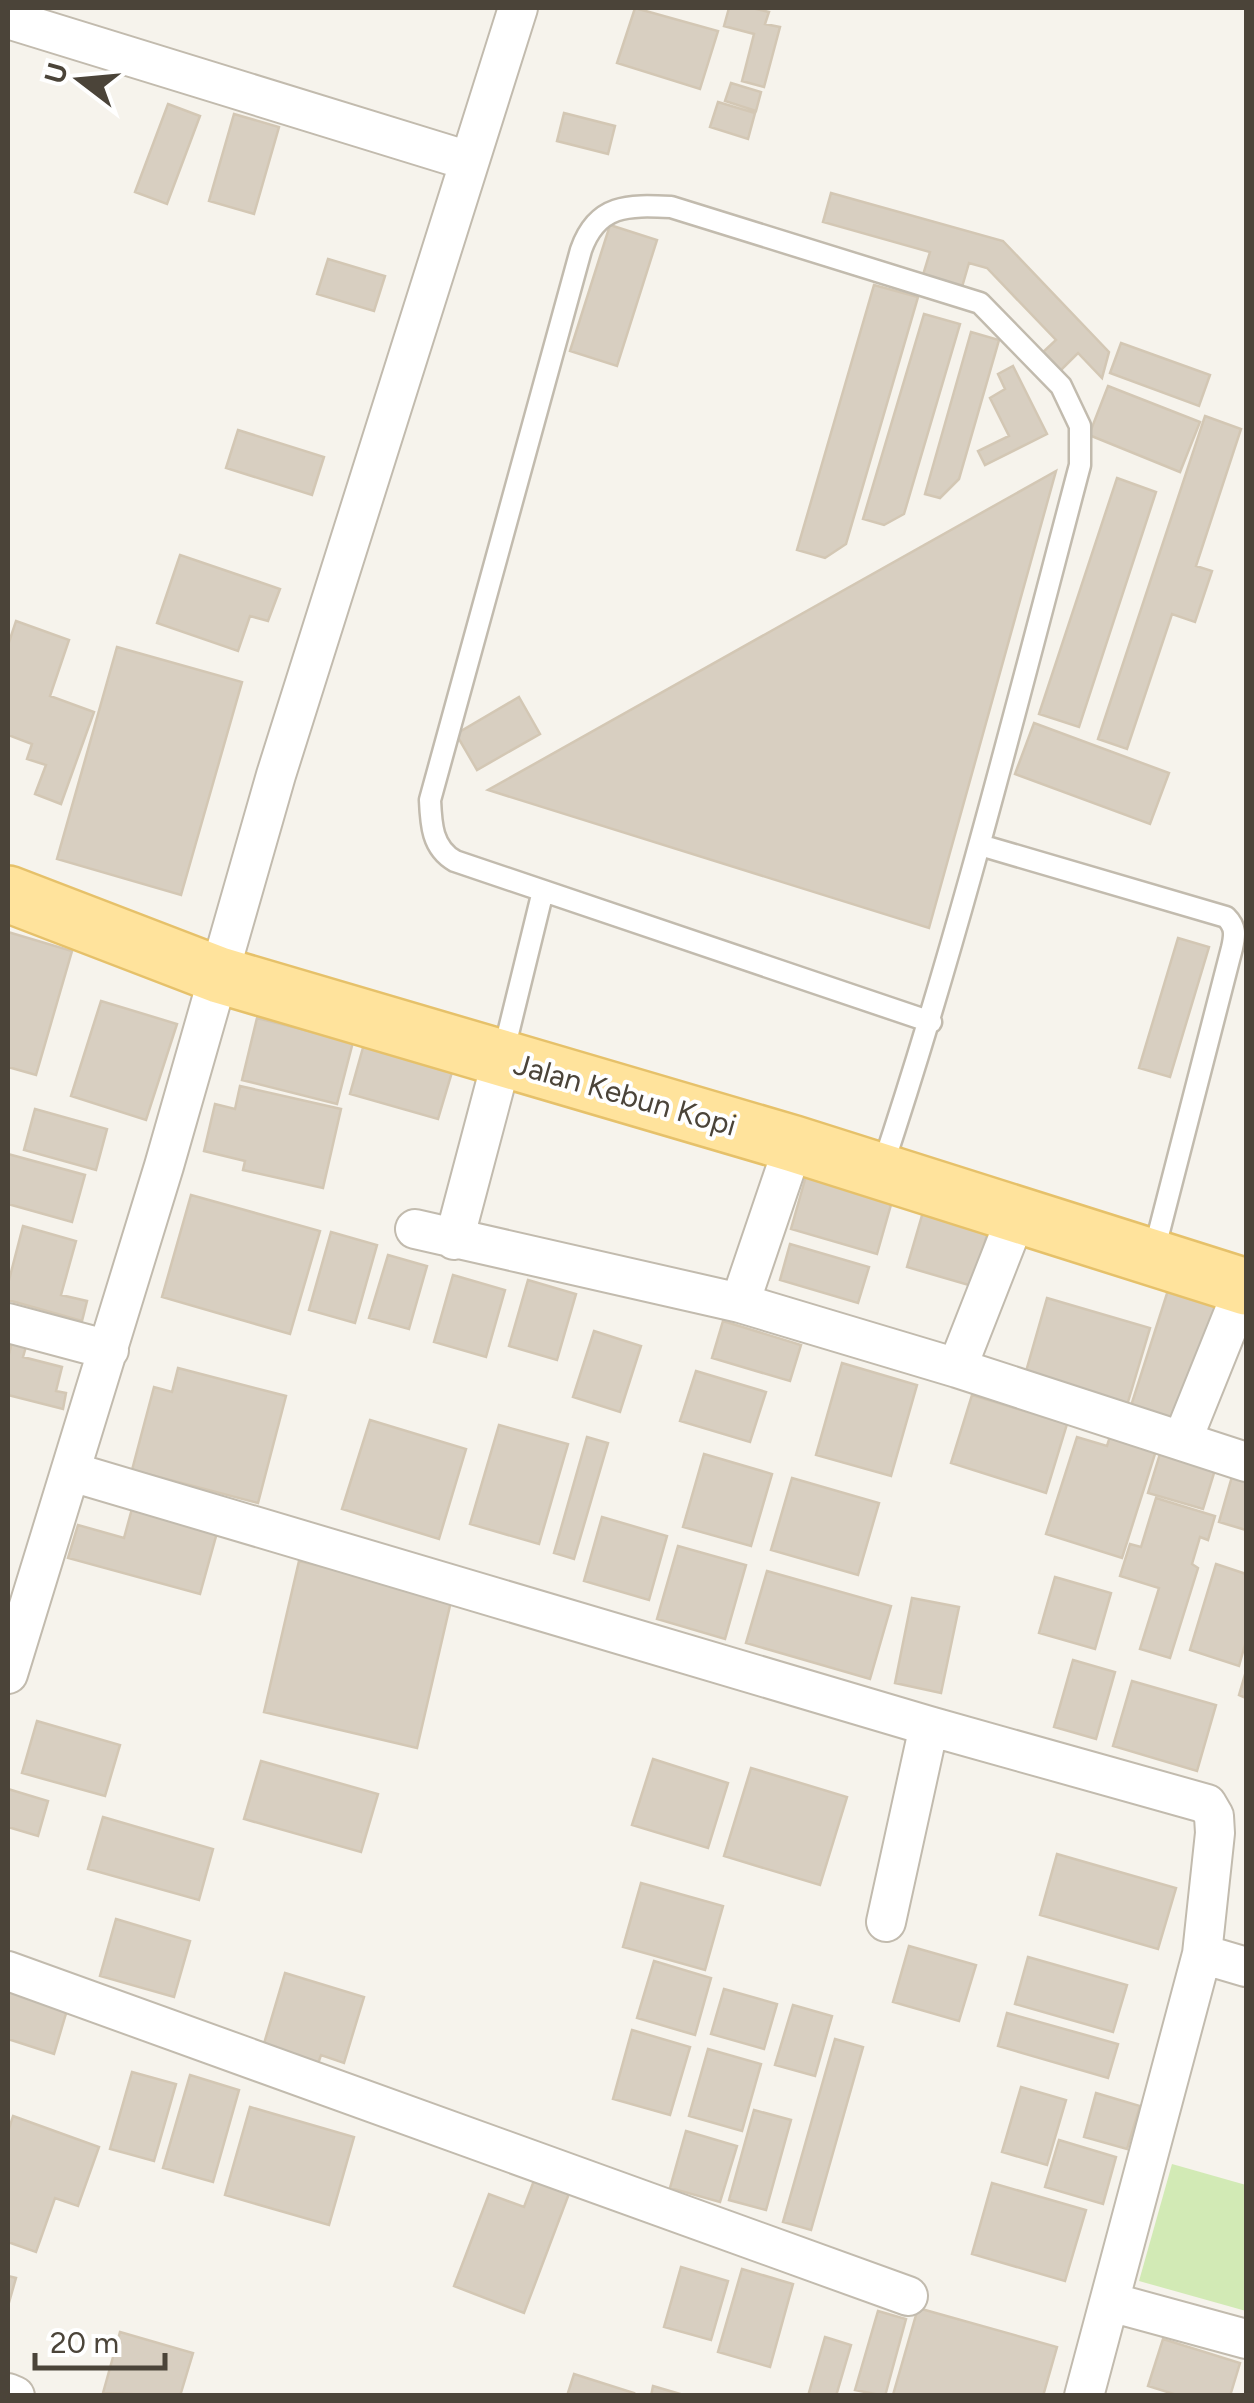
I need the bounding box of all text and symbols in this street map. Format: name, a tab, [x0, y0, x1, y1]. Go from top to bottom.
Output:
north arrow	[30, 30, 130, 130]
text: U	[37, 59, 75, 87]
street label: Jalan Kebun Kopi	[510, 1045, 741, 1144]
scale bar	[35, 2308, 165, 2370]
text: 20 m	[50, 2324, 119, 2361]

